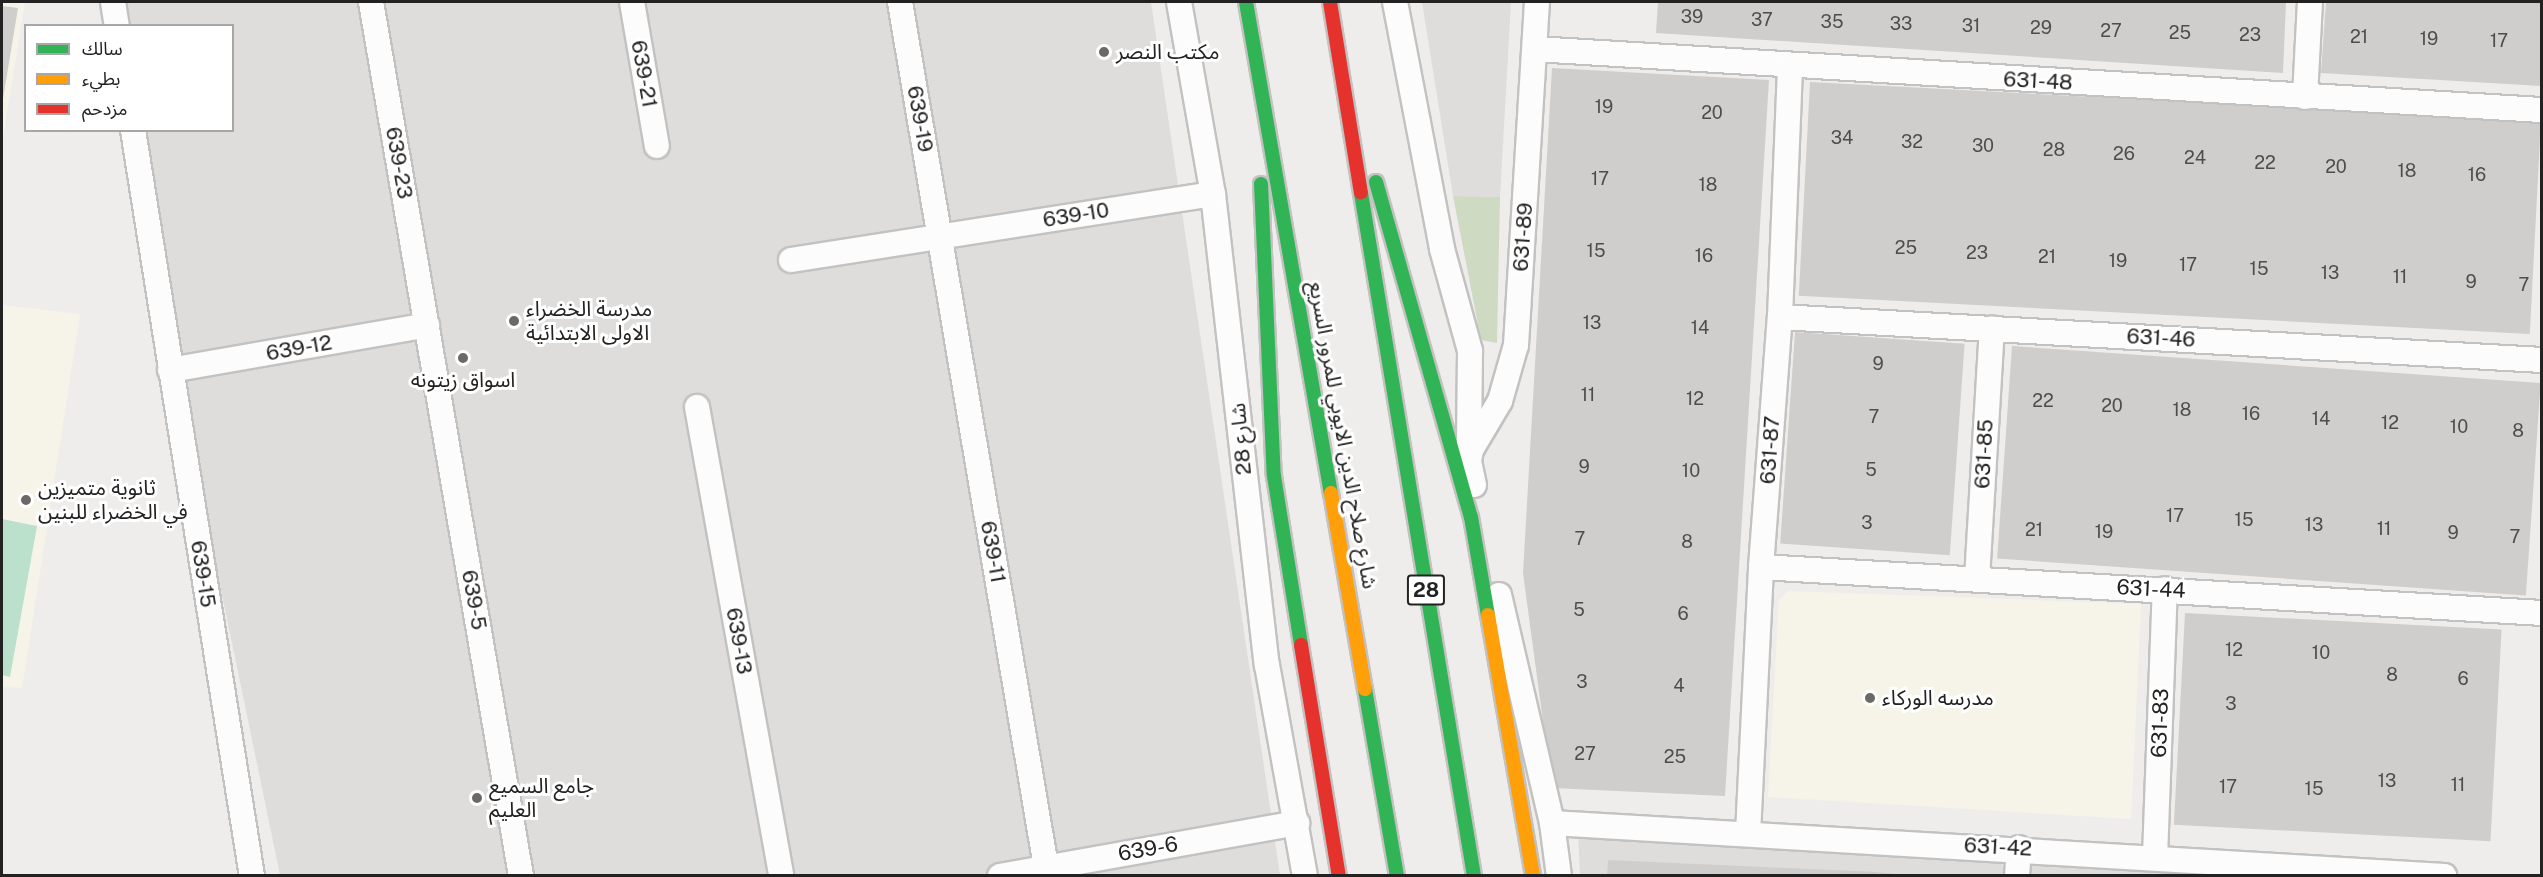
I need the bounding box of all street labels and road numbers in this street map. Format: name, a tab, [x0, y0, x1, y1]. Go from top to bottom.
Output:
street label: 639-21	[626, 38, 662, 110]
street label: 631-48	[2003, 67, 2073, 95]
street label: 639-19	[902, 84, 938, 154]
street label: 639-23	[380, 125, 418, 201]
street label: 639-10	[1041, 197, 1111, 233]
street label: 631-89	[1508, 202, 1538, 272]
street label: شارع صلاح الدين الايوبي للمرور السريع	[1304, 279, 1382, 591]
street label: 631-46	[2126, 324, 2196, 352]
street label: 639-12	[264, 330, 334, 366]
street label: شارع 28	[1225, 402, 1257, 476]
street label: 631-87	[1755, 415, 1785, 485]
street label: 631-85	[1970, 419, 1998, 489]
street label: 639-11	[975, 519, 1011, 585]
street label: 639-15	[185, 539, 221, 609]
street label: 639-5	[456, 568, 492, 632]
road number: 28	[1406, 573, 1446, 607]
street label: 631-44	[2116, 575, 2186, 603]
street label: 639-13	[721, 606, 757, 676]
street label: 631-83	[2146, 688, 2174, 758]
street label: 639-6	[1116, 831, 1180, 867]
street label: 631-42	[1963, 833, 2033, 861]

